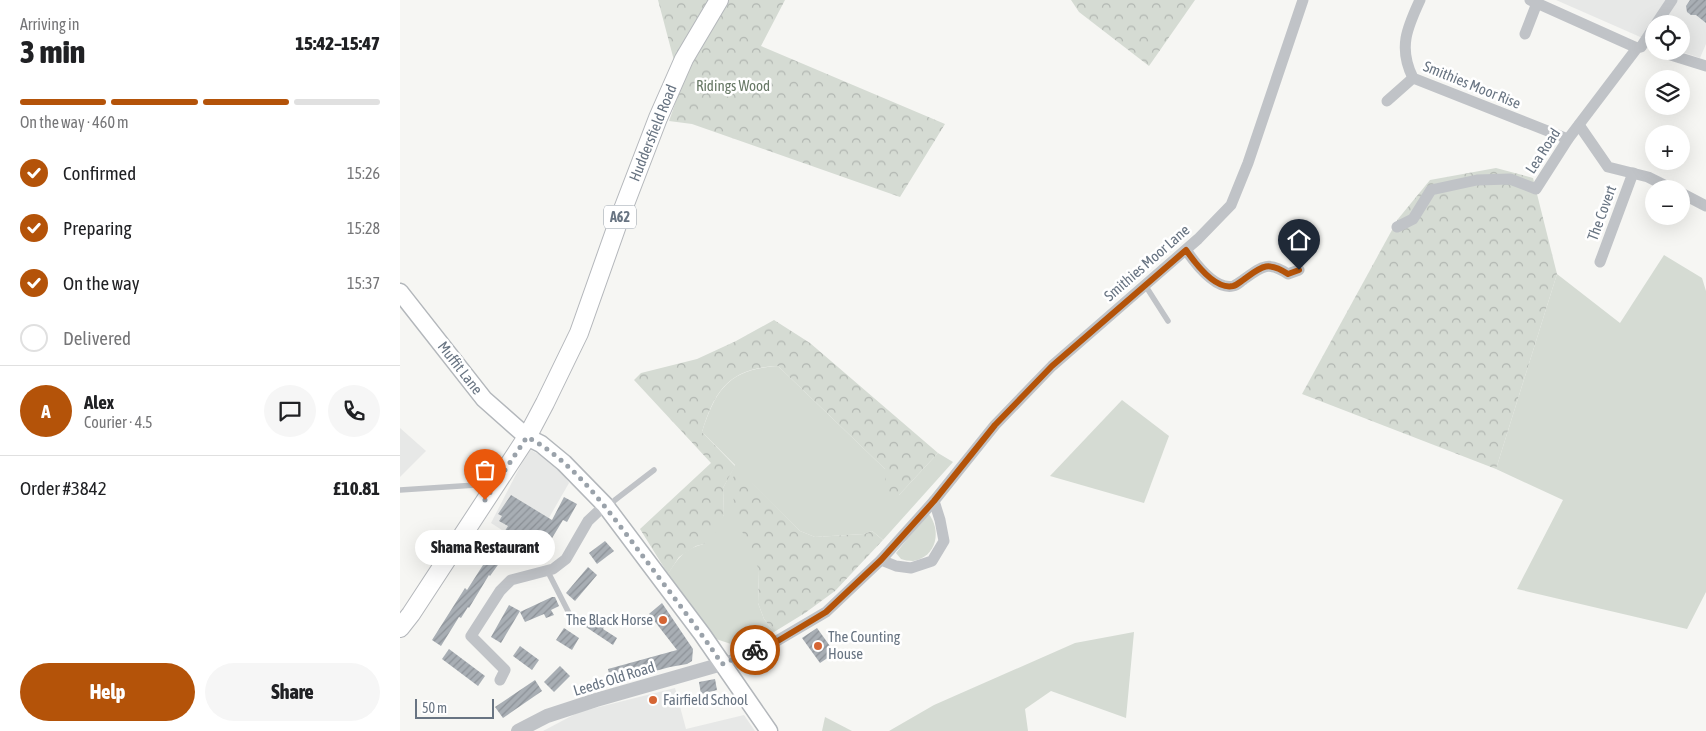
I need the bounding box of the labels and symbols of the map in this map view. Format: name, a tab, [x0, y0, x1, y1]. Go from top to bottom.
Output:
street label: Smithies Moor Rise	[1421, 57, 1523, 112]
park label: Ridings Wood	[696, 77, 770, 94]
street label: Huddersfield Road	[625, 82, 680, 184]
street label: Lea Road	[1522, 125, 1563, 176]
street label: The Covert	[1584, 183, 1619, 243]
road number: A62	[604, 206, 636, 228]
pin	[1278, 219, 1320, 270]
street label: Smithies Moor Lane	[1101, 221, 1193, 304]
street label: Muffit Lane	[435, 338, 486, 398]
pin	[464, 449, 506, 500]
callout: Shama Restaurant	[415, 530, 555, 565]
place label: The Black Horse	[566, 611, 653, 628]
marker: The Black Horse	[657, 614, 669, 626]
courier	[730, 625, 780, 675]
place label: The Counting House	[828, 628, 901, 662]
marker: The Counting House	[812, 640, 824, 652]
street label: Leeds Old Road	[571, 658, 657, 699]
place label: Fairfield School	[663, 691, 748, 708]
marker: Fairfield School	[647, 694, 659, 706]
scale bar	[415, 696, 494, 719]

